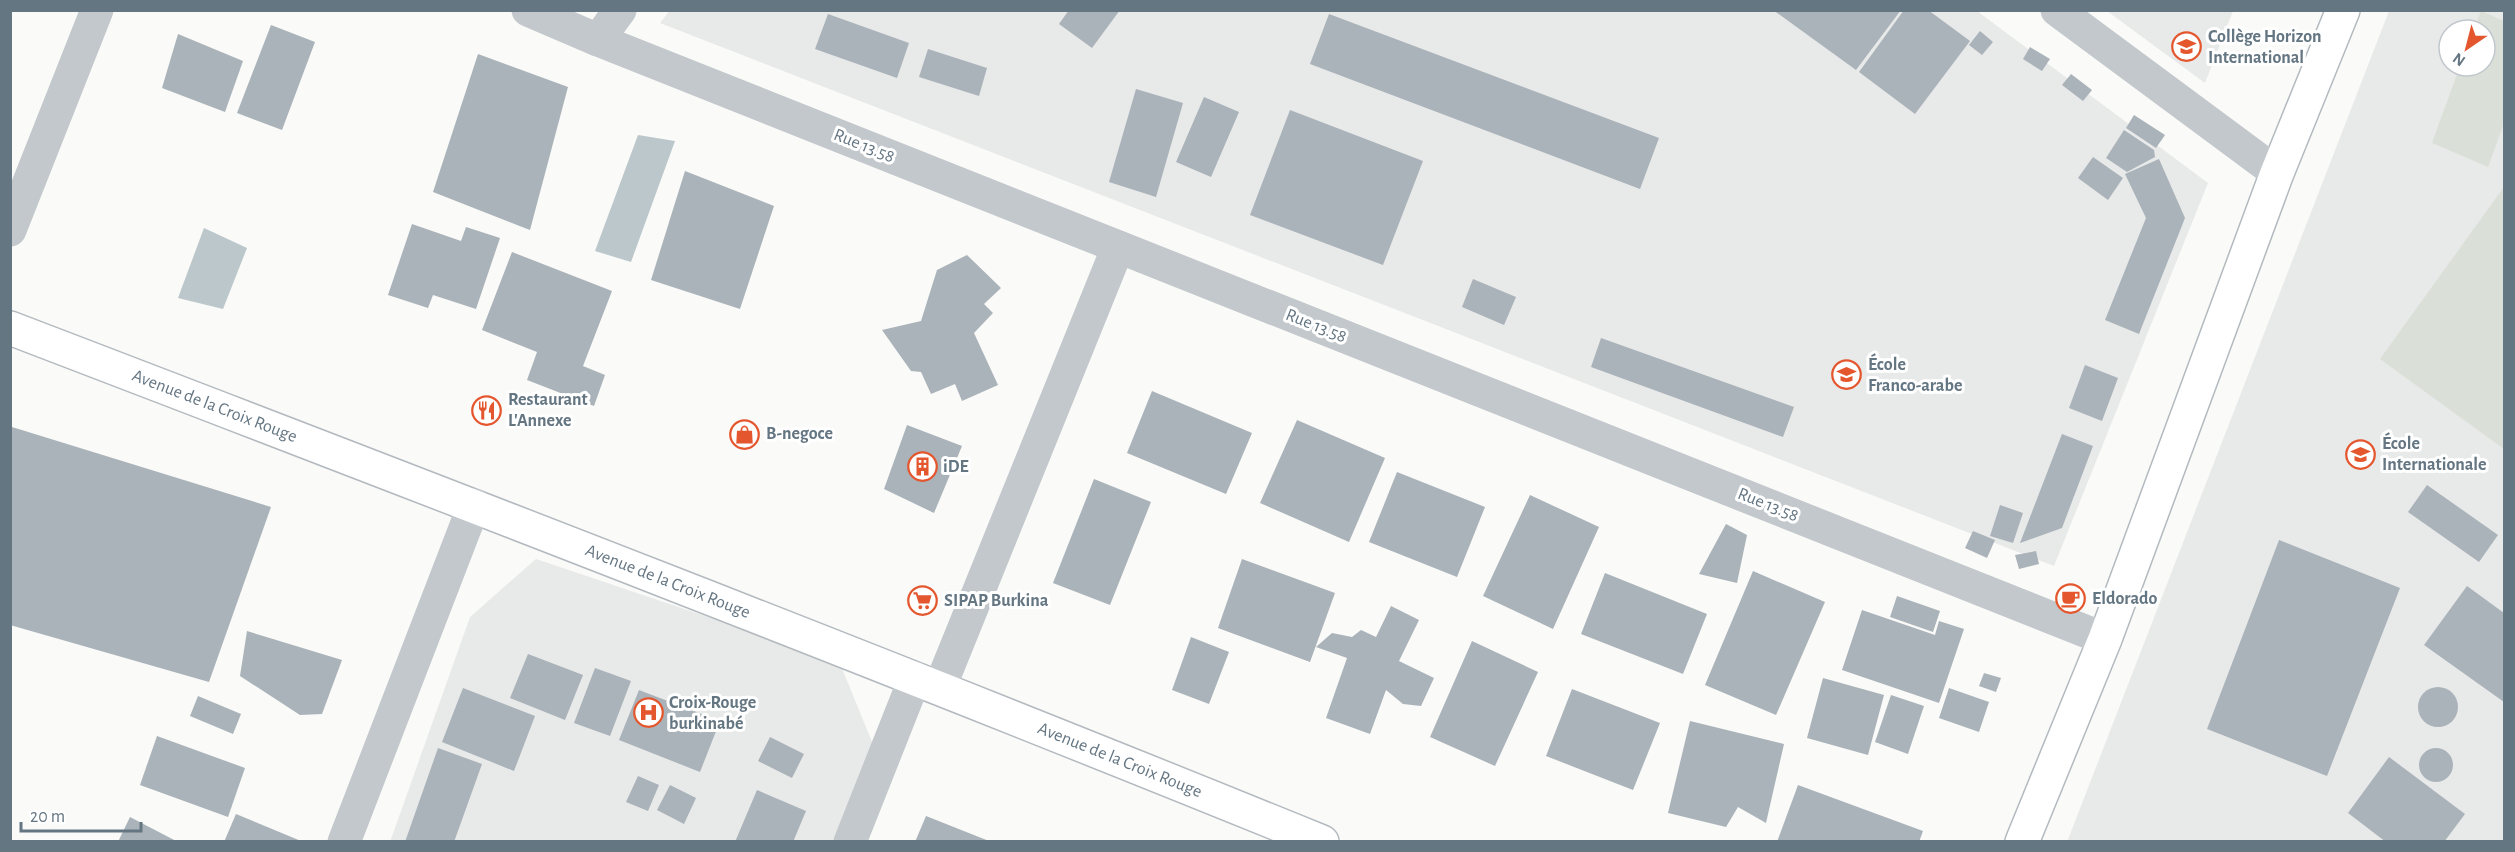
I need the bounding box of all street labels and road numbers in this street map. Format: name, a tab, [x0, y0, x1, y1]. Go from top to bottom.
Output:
street label: Rue 13.58	[831, 126, 897, 166]
street label: Rue 13.58	[1283, 306, 1349, 346]
street label: Avenue de la Croix Rouge	[130, 367, 300, 446]
street label: Rue 13.58	[1735, 485, 1801, 525]
street label: Avenue de la Croix Rouge	[583, 542, 753, 622]
street label: Avenue de la Croix Rouge	[1035, 719, 1204, 801]

